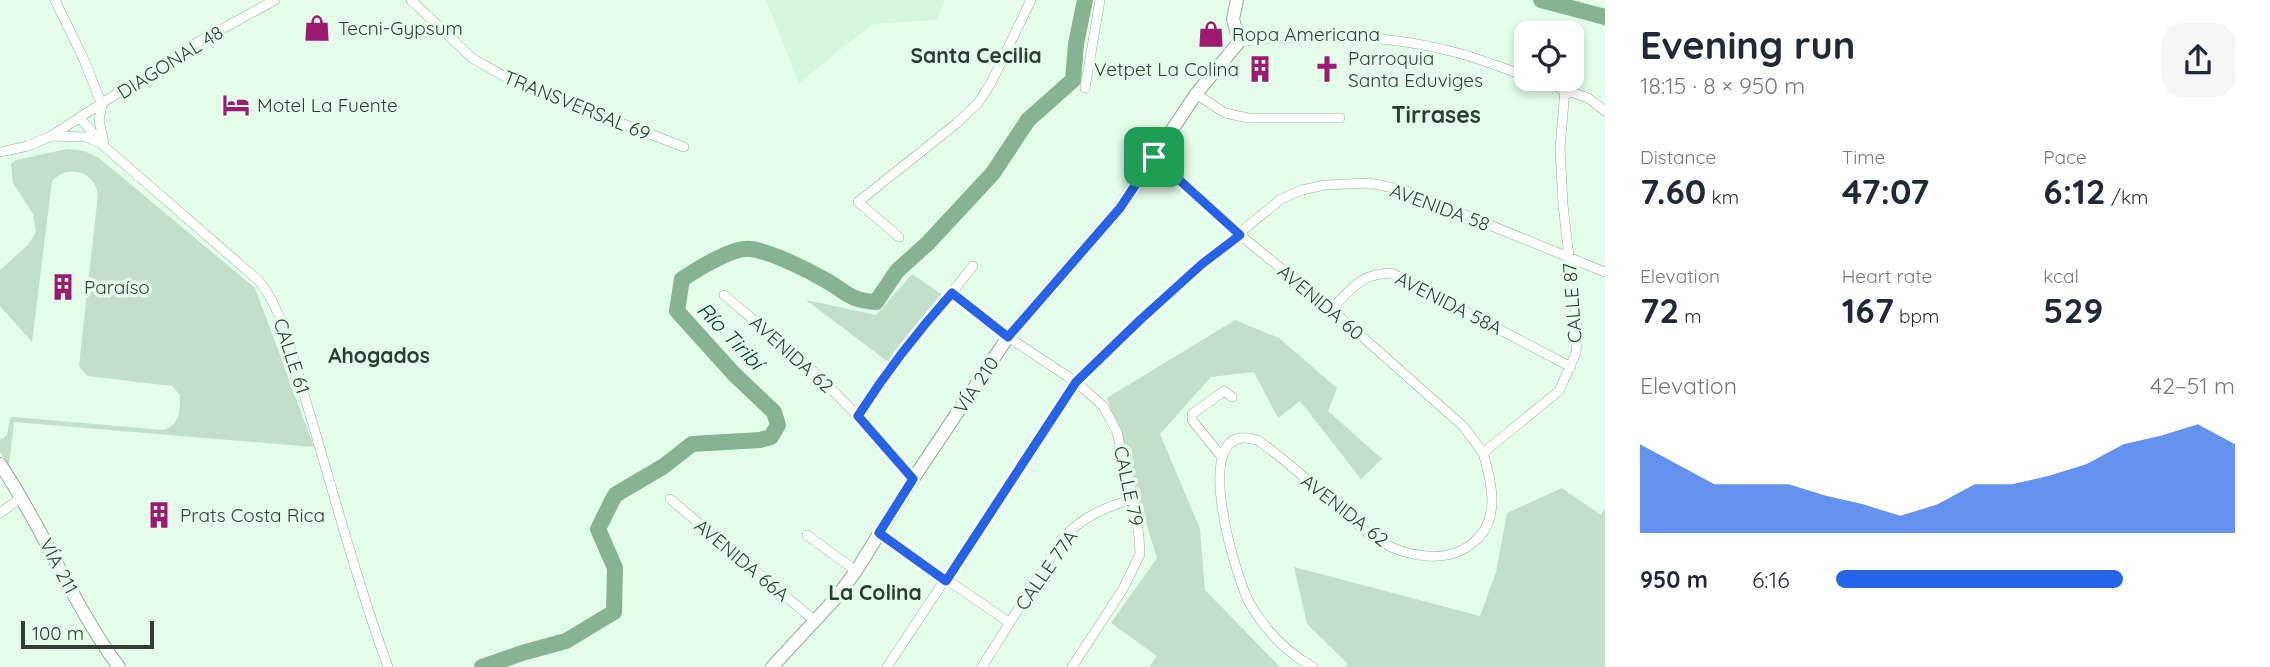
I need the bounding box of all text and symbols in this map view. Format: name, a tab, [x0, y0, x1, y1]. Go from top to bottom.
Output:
shop icon: Tecni-Gypsum	[302, 13, 332, 43]
place label: Tecni-Gypsum	[338, 16, 463, 40]
shop icon: Ropa Americana	[1196, 19, 1226, 49]
street label: DIAGONAL 48	[113, 20, 227, 104]
map controls	[1514, 21, 1584, 91]
button: locate	[1514, 21, 1584, 91]
text: Evening run	[1640, 21, 1855, 69]
place label: Ropa Americana	[1232, 22, 1380, 46]
button: share	[2161, 23, 2235, 97]
district label: Santa Cecilia	[910, 42, 1042, 68]
place label: Parroquia Santa Eduviges	[1348, 46, 1483, 92]
building icon: Vetpet La Colina	[1245, 54, 1275, 84]
church icon: Parroquia Santa Eduviges	[1312, 54, 1342, 84]
place label: Vetpet La Colina	[1094, 57, 1239, 81]
street label: TRANSVERSAL 69	[500, 65, 654, 145]
text: 18:15 · 8 × 950 m	[1640, 71, 1805, 100]
hotel icon: Motel La Fuente	[221, 90, 251, 120]
place label: Motel La Fuente	[257, 93, 398, 117]
district label: Tirrases	[1391, 100, 1481, 129]
pin	[1124, 127, 1184, 187]
icon: arrive	[1135, 138, 1173, 176]
text: Distance	[1640, 145, 1716, 169]
text: Time	[1842, 145, 1885, 169]
text: Pace	[2043, 145, 2087, 169]
text: 7.60	[1640, 169, 1706, 213]
text: 47:07	[1842, 169, 1929, 213]
text: 6:12	[2043, 169, 2106, 213]
street label: AVENIDA 58	[1387, 178, 1493, 236]
text: km	[1706, 185, 1739, 209]
text: /km	[2106, 185, 2148, 209]
street label: AVENIDA 60	[1273, 259, 1369, 345]
street label: CALLE 87	[1557, 262, 1587, 344]
text: Elevation	[1640, 264, 1720, 288]
text: Heart rate	[1842, 264, 1932, 288]
text: kcal	[2043, 264, 2079, 288]
street label: AVENIDA 58A	[1392, 266, 1506, 340]
building icon: Paraíso	[48, 272, 78, 302]
place label: Paraíso	[84, 275, 150, 299]
text: 72	[1640, 288, 1679, 332]
text: 167	[1842, 288, 1894, 332]
text: 529	[2043, 288, 2103, 332]
water label: Río Tiribí	[692, 296, 772, 378]
text: m	[1679, 304, 1702, 328]
text: bpm	[1894, 304, 1939, 328]
street label: AVENIDA 62	[745, 310, 839, 398]
street label: CALLE 61	[269, 315, 315, 397]
district label: Ahogados	[328, 342, 430, 368]
street label: VÍA 210	[948, 352, 1004, 418]
text: Elevation	[1640, 371, 1737, 400]
text: 42–51 m	[2150, 371, 2235, 400]
street label: CALLE 79	[1109, 444, 1149, 528]
street label: AVENIDA 62	[1296, 468, 1394, 552]
building icon: Prats Costa Rica	[144, 500, 174, 530]
place label: Prats Costa Rica	[180, 503, 325, 527]
street label: AVENIDA 66A	[690, 513, 794, 607]
street label: CALLE 77A	[1010, 525, 1082, 615]
street label: VÍA 211	[34, 534, 84, 598]
text: 950 m	[1640, 565, 1708, 594]
text: 6:16	[1752, 565, 1790, 594]
district label: La Colina	[828, 579, 922, 605]
scale bar	[21, 618, 154, 650]
text: 100 m	[32, 621, 84, 645]

